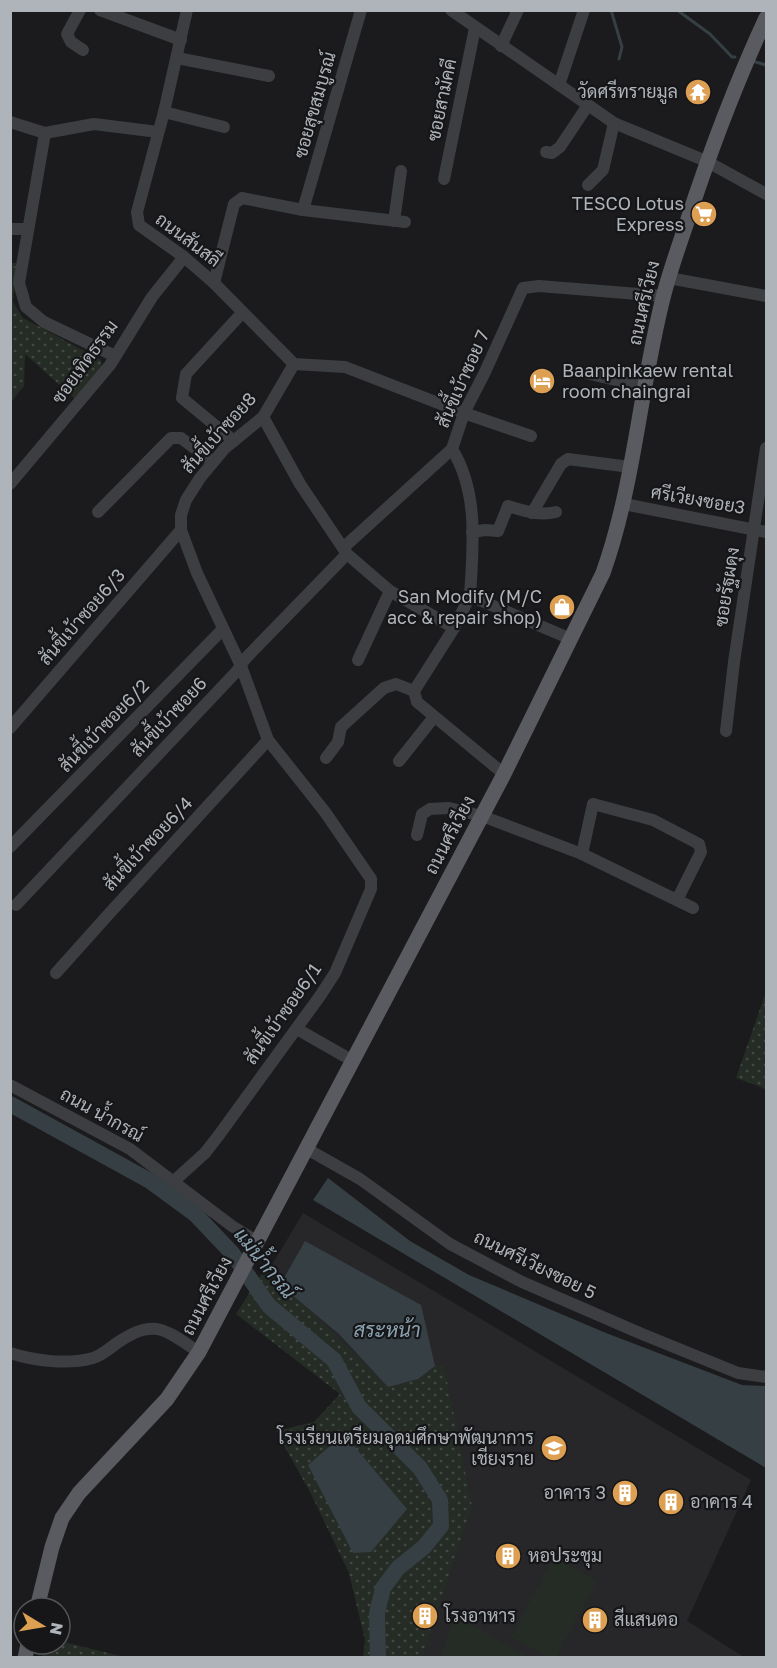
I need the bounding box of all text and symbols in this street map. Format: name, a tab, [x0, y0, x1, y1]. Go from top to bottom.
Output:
street label: ซอยสุขสมบูรณ์	[287, 49, 343, 161]
street label: ซอยสามัคคี	[421, 56, 461, 143]
temple icon: วัดศรีทรายมูล	[683, 77, 713, 107]
place label: วัดศรีทรายมูล	[578, 79, 678, 105]
place label: TESCO Lotus Express	[572, 192, 684, 235]
supermarket icon: TESCO Lotus Express	[689, 199, 719, 229]
street label: ถนนสันสลี	[152, 207, 226, 271]
street label: ถนนศรีเวียง	[622, 258, 663, 347]
street label: ซอยเทิดธรรม	[46, 315, 122, 408]
street label: สันขี้เบ้าซอย 7	[427, 325, 493, 431]
place label: Baanpinkaew rental room chaingrai	[562, 359, 733, 402]
hotel icon: Baanpinkaew rental room chaingrai	[527, 366, 557, 396]
street label: สันขี้เบ้าซอย8	[173, 385, 260, 477]
street label: ศรีเวียงซอย3	[649, 479, 747, 518]
street label: ซอยรัฐผดุง	[709, 545, 745, 629]
street label: สันขี้เบ้าซอย6/3	[30, 561, 129, 669]
place label: San Modify (M/C acc & repair shop)	[387, 585, 542, 628]
shop icon: San Modify (M/C acc & repair shop)	[547, 592, 577, 622]
street label: สันขี้เบ้าซอย6	[123, 669, 211, 761]
street label: สันขี้เบ้าซอย6/2	[51, 672, 153, 776]
street label: สันขี้เบ้าซอย6/4	[95, 789, 197, 895]
street label: ถนนศรีเวียง	[418, 791, 479, 878]
street label: สันขี้เบ้าซอย6/1	[236, 956, 325, 1068]
street label: ถนน น้ำกรณ์	[57, 1079, 150, 1146]
water label: แม่น้ำกรณ์	[230, 1219, 307, 1305]
street label: ถนนศรีเวียงซอย 5	[471, 1224, 601, 1303]
street label: ถนนศรีเวียง	[175, 1252, 236, 1339]
water label: สระหน้า	[353, 1317, 421, 1341]
place label: โรงเรียนเตรียมอุดมศึกษาพัฒนาการ เชียงราย	[276, 1425, 534, 1469]
school or university icon: โรงเรียนเตรียมอุดมศึกษาพัฒนาการ เชียงราย	[539, 1433, 569, 1463]
building icon: อาคาร 3	[610, 1478, 640, 1508]
place label: อาคาร 3	[543, 1481, 606, 1503]
building icon: อาคาร 4	[656, 1487, 686, 1517]
place label: อาคาร 4	[690, 1490, 753, 1512]
building icon: หอประชุม	[493, 1541, 523, 1571]
place label: หอประชุม	[528, 1544, 602, 1568]
north arrow	[12, 1596, 72, 1656]
building icon: โรงอาหาร	[410, 1601, 440, 1631]
place label: โรงอาหาร	[443, 1603, 516, 1626]
building icon: สีแสนตอ	[580, 1605, 610, 1635]
place label: สีแสนตอ	[614, 1607, 678, 1630]
text: N	[46, 1621, 68, 1637]

